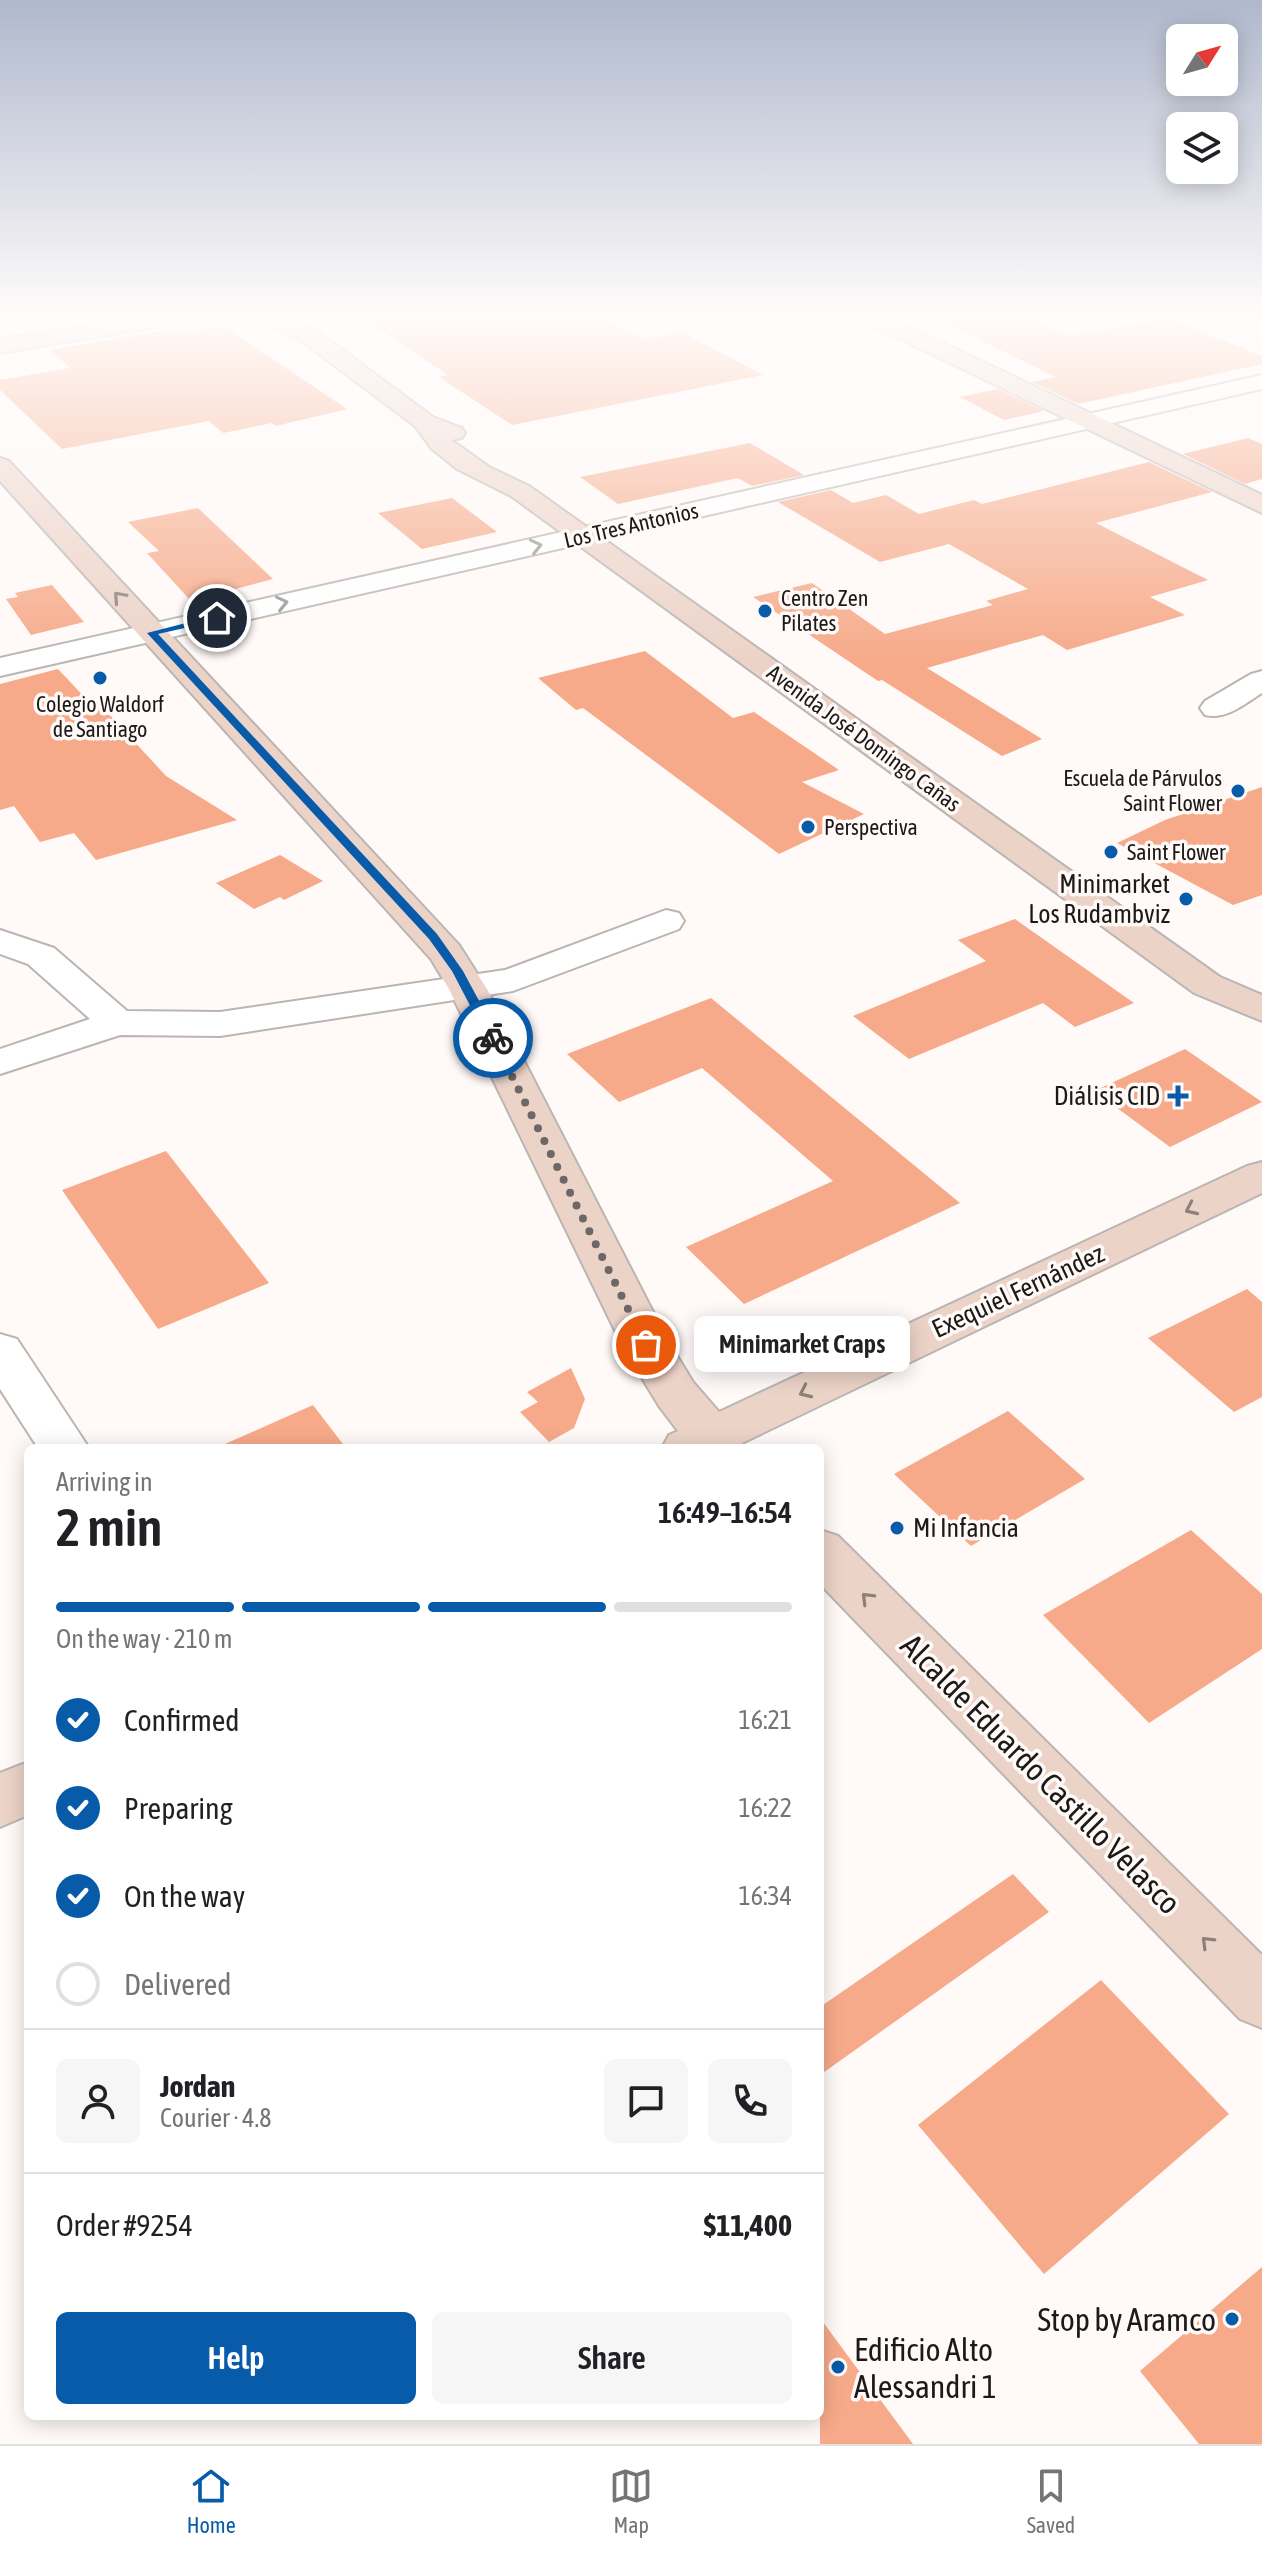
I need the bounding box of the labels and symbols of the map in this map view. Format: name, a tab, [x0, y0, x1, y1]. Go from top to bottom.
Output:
north arrow	[1166, 24, 1238, 96]
street label: Los Tres Antonios	[561, 497, 701, 553]
one-way arrow	[529, 538, 542, 555]
pin	[183, 584, 251, 652]
place label: Centro Zen Pilates	[781, 585, 868, 636]
one-way arrow	[114, 591, 129, 606]
one-way arrow	[275, 595, 289, 612]
marker: Centro Zen Pilates	[756, 602, 774, 620]
street label: Avenida José Domingo Cañas	[762, 659, 966, 817]
marker: Colegio Waldorf de Santiago	[91, 669, 109, 687]
place label: Colegio Waldorf de Santiago	[36, 691, 164, 742]
place label: Escuela de Párvulos Saint Flower	[1063, 765, 1223, 816]
marker: Escuela de Párvulos Saint Flower	[1229, 782, 1247, 800]
place label: Perspectiva	[824, 814, 918, 840]
marker: Perspectiva	[799, 818, 817, 836]
place label: Saint Flower	[1127, 839, 1226, 865]
marker: Saint Flower	[1102, 843, 1120, 861]
place label: Minimarket Los Rudambviz	[1028, 869, 1170, 929]
marker: Minimarket Los Rudambviz	[1177, 890, 1195, 908]
courier	[453, 998, 533, 1078]
place label: Diálisis CID	[1054, 1081, 1160, 1111]
marker: Diálisis CID	[1167, 1085, 1189, 1107]
one-way arrow	[1185, 1199, 1200, 1215]
street label: Exequiel Fernández	[927, 1238, 1109, 1344]
pin	[612, 1311, 680, 1379]
callout: Minimarket Craps	[694, 1317, 910, 1373]
one-way arrow	[798, 1382, 813, 1398]
place label: Mi Infancia	[913, 1513, 1019, 1543]
marker: Mi Infancia	[888, 1519, 906, 1537]
one-way arrow	[862, 1593, 876, 1607]
street label: Alcalde Eduardo Castillo Velasco	[894, 1627, 1188, 1921]
one-way arrow	[1202, 1937, 1216, 1951]
place label: Stop by Aramco	[1037, 2301, 1216, 2338]
marker: Stop by Aramco	[1223, 2310, 1241, 2328]
place label: Edificio Alto Alessandri 1	[854, 2331, 997, 2405]
marker: Edificio Alto Alessandri 1	[829, 2358, 847, 2376]

